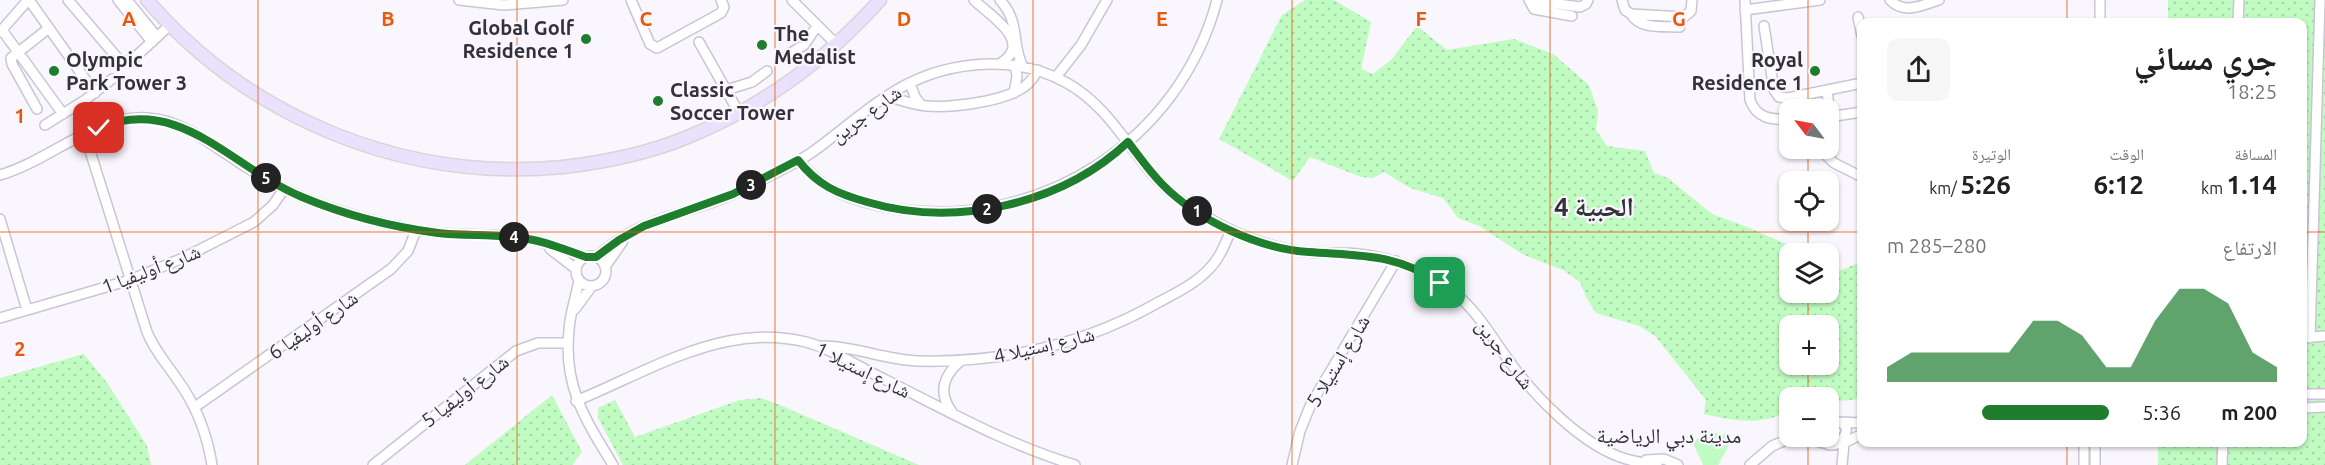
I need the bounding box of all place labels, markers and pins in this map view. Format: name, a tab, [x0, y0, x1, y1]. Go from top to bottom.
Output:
place label: Global Golf Residence 1	[463, 16, 575, 62]
place label: The Medalist	[774, 22, 856, 68]
marker: Global Golf Residence 1	[579, 32, 593, 46]
marker: The Medalist	[755, 38, 769, 52]
place label: Olympic Park Tower 3	[66, 48, 187, 94]
place label: Royal Residence 1	[1692, 48, 1803, 94]
marker: Olympic Park Tower 3	[47, 64, 61, 78]
marker: Royal Residence 1	[1808, 64, 1822, 78]
place label: Classic Soccer Tower	[670, 78, 795, 124]
marker: Classic Soccer Tower	[651, 94, 665, 108]
pin	[73, 102, 124, 153]
pin: 5	[251, 163, 281, 193]
pin: 3	[736, 170, 766, 200]
pin: 2	[972, 194, 1002, 224]
pin: 1	[1182, 196, 1212, 226]
pin: 4	[499, 222, 529, 252]
pin	[1414, 257, 1465, 308]

